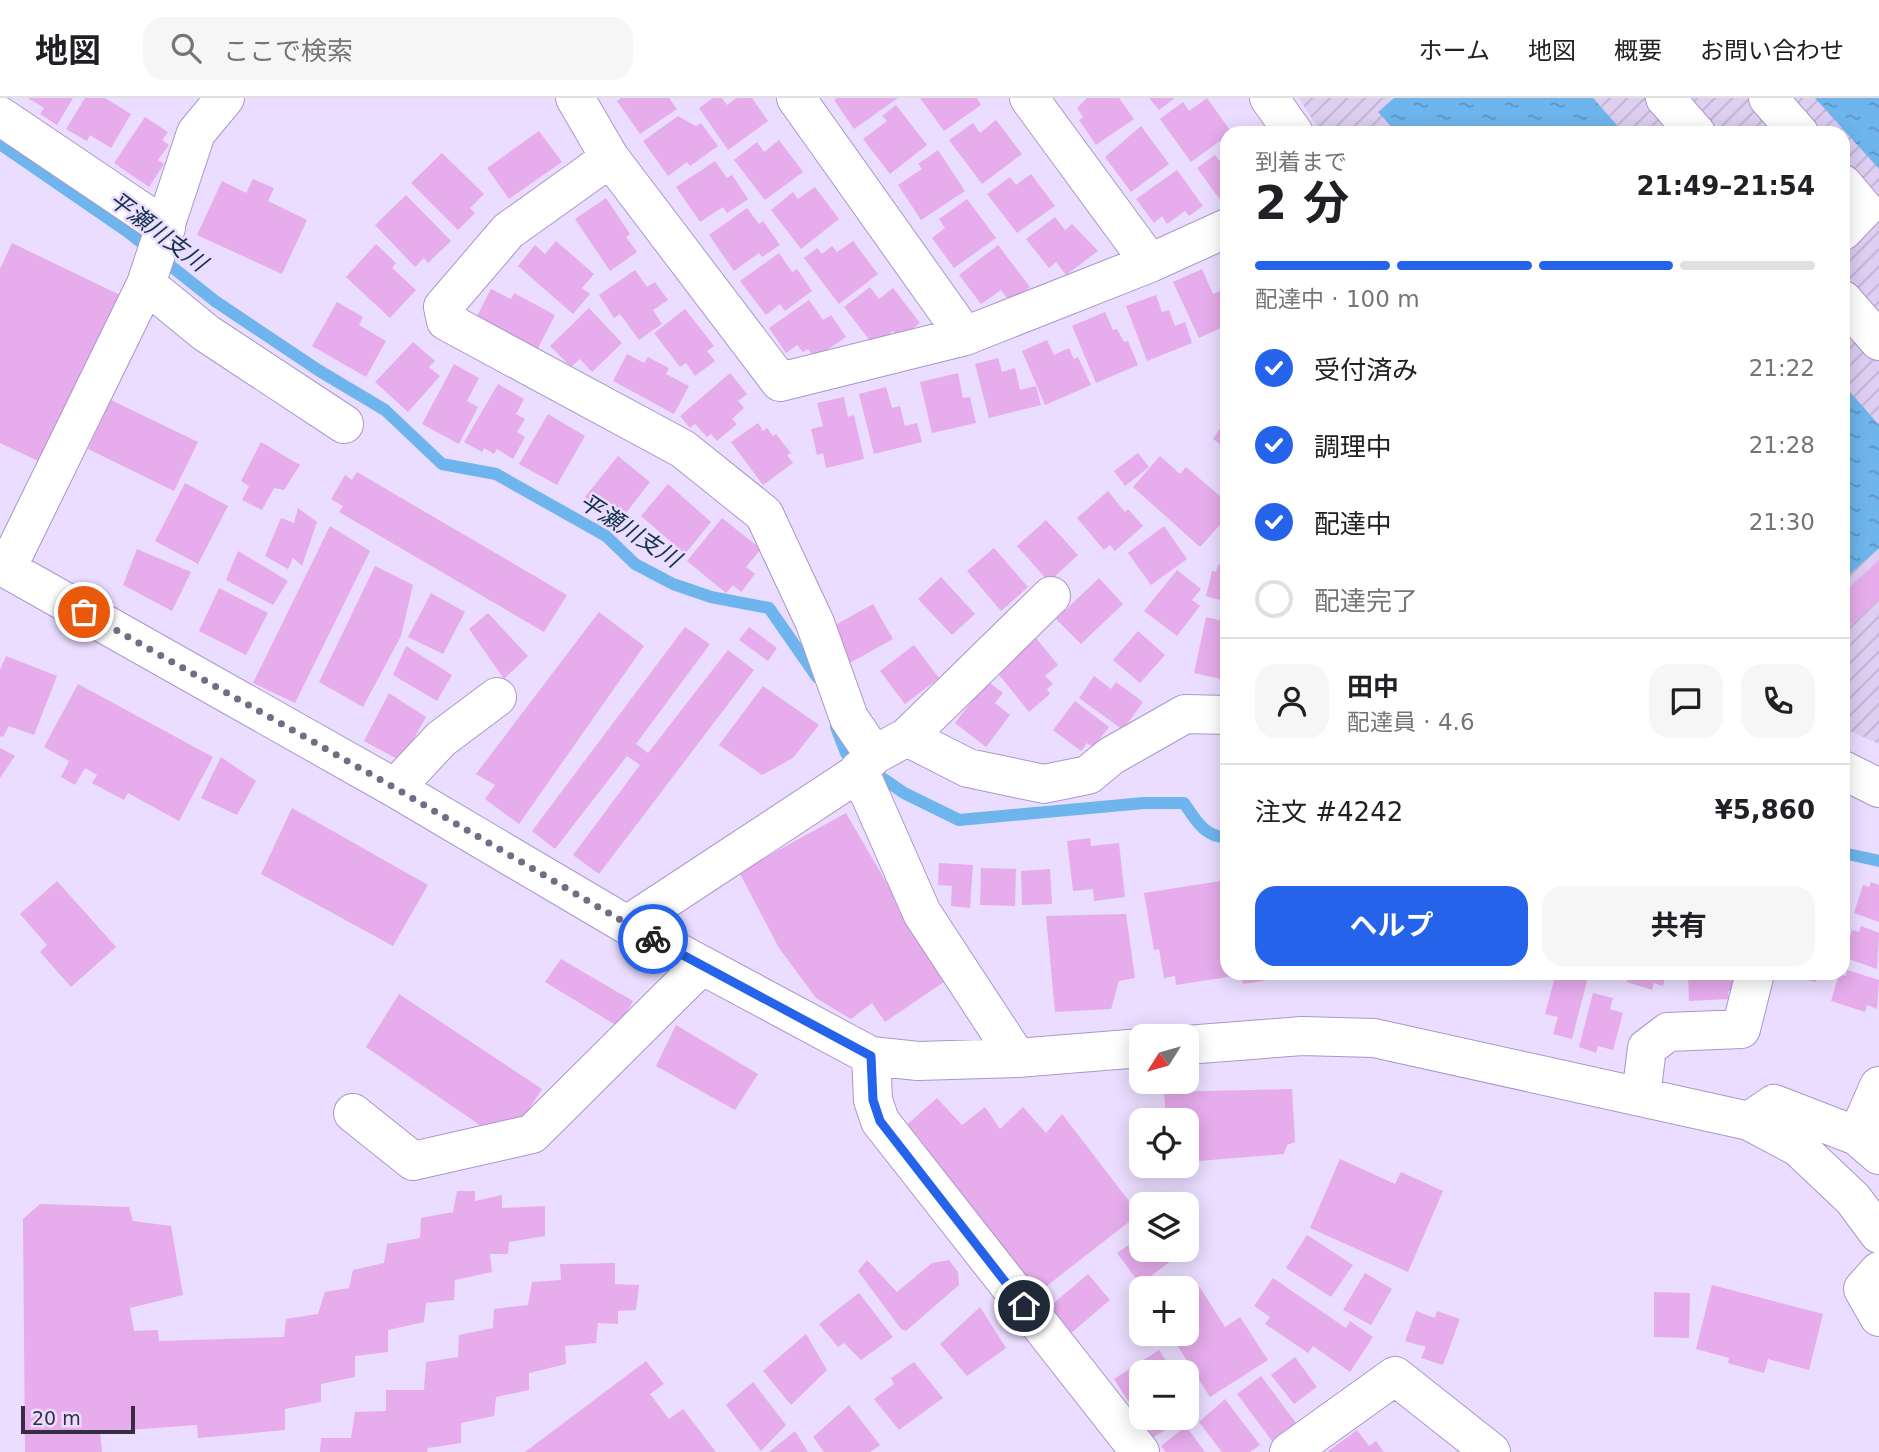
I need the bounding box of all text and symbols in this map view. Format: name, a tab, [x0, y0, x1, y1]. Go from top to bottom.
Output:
search box	[143, 17, 633, 80]
icon: search	[167, 29, 205, 67]
text: 地図	[35, 31, 101, 70]
text: ここで検索	[223, 36, 353, 66]
text: ホーム	[1419, 37, 1490, 65]
text: 地図	[1528, 37, 1576, 65]
text: 概要	[1614, 37, 1662, 65]
text: お問い合わせ	[1700, 37, 1844, 65]
text: 到着まで	[1255, 149, 1347, 175]
text: 21:49–21:54	[1636, 171, 1815, 201]
text: 2 分	[1255, 176, 1349, 230]
water label: 平瀬川支川	[104, 186, 214, 278]
text: 配達中 · 100 m	[1255, 286, 1420, 312]
icon: check	[1255, 349, 1293, 387]
text: 受付済み	[1314, 355, 1418, 385]
text: 21:22	[1749, 355, 1815, 381]
icon: check	[1255, 426, 1293, 464]
text: 調理中	[1314, 432, 1392, 462]
text: 21:28	[1749, 432, 1815, 458]
water label: 平瀬川支川	[575, 488, 688, 574]
icon: check	[1255, 503, 1293, 541]
text: 配達中	[1314, 509, 1392, 539]
text: 21:30	[1749, 509, 1815, 535]
pin	[54, 582, 114, 642]
text: 配達完了	[1314, 586, 1418, 616]
icon: bag	[65, 593, 103, 631]
button: person	[1255, 664, 1329, 738]
button: chat	[1649, 664, 1723, 738]
button: phone	[1741, 664, 1815, 738]
text: 田中	[1347, 672, 1399, 702]
text: 配達員 · 4.6	[1347, 709, 1475, 735]
text: ¥5,860	[1715, 795, 1815, 825]
text: 注文 #4242	[1255, 797, 1403, 827]
button: ヘルプ	[1255, 886, 1528, 966]
button: 共有	[1542, 886, 1815, 966]
courier	[618, 904, 688, 974]
icon: bike	[634, 920, 672, 958]
north arrow	[1129, 1024, 1199, 1094]
map controls	[1129, 1024, 1199, 1430]
button: locate	[1129, 1108, 1199, 1178]
button: layers	[1129, 1192, 1199, 1262]
pin	[994, 1276, 1054, 1336]
button: +	[1129, 1276, 1199, 1346]
icon: home	[1005, 1287, 1043, 1325]
button: −	[1129, 1360, 1199, 1430]
scale bar	[21, 1403, 135, 1435]
text: 20 m	[32, 1407, 81, 1429]

